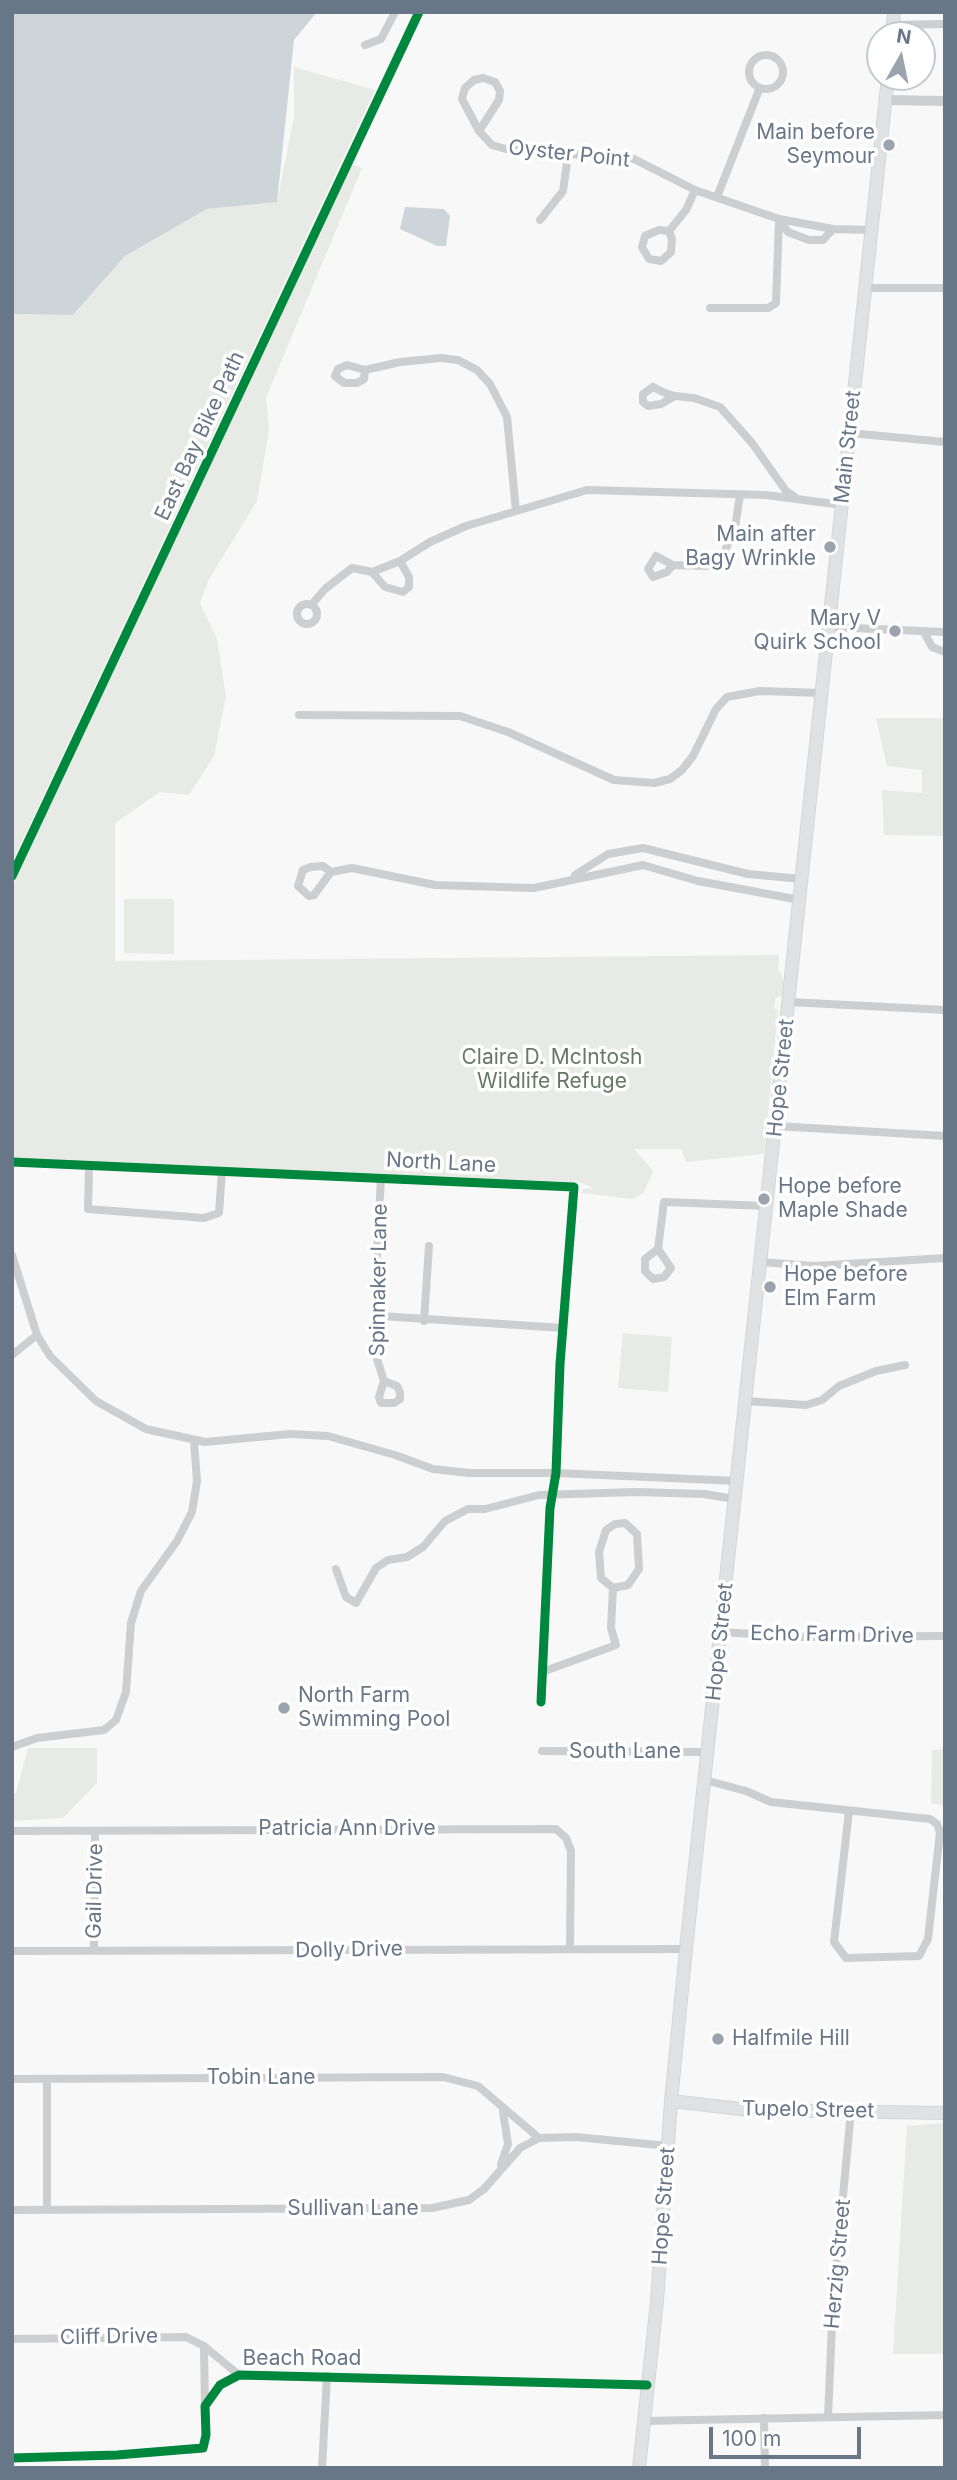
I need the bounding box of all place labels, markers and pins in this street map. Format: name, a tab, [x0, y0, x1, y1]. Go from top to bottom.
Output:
place label: Main before Seymour	[756, 120, 875, 170]
marker: Main before Seymour	[881, 137, 897, 153]
place label: Main after Bagy Wrinkle	[685, 522, 816, 572]
marker: Main after Bagy Wrinkle	[822, 539, 838, 555]
place label: Mary V Quirk School	[754, 606, 881, 656]
marker: Mary V Quirk School	[887, 623, 903, 639]
place label: Hope before Maple Shade	[778, 1174, 908, 1224]
marker: Hope before Maple Shade	[756, 1191, 772, 1207]
place label: Hope before Elm Farm	[784, 1262, 908, 1312]
marker: Hope before Elm Farm	[762, 1279, 778, 1295]
place label: North Farm Swimming Pool	[298, 1683, 450, 1733]
marker: North Farm Swimming Pool	[276, 1700, 292, 1716]
place label: Halfmile Hill	[732, 2026, 850, 2052]
marker: Halfmile Hill	[710, 2031, 726, 2047]

